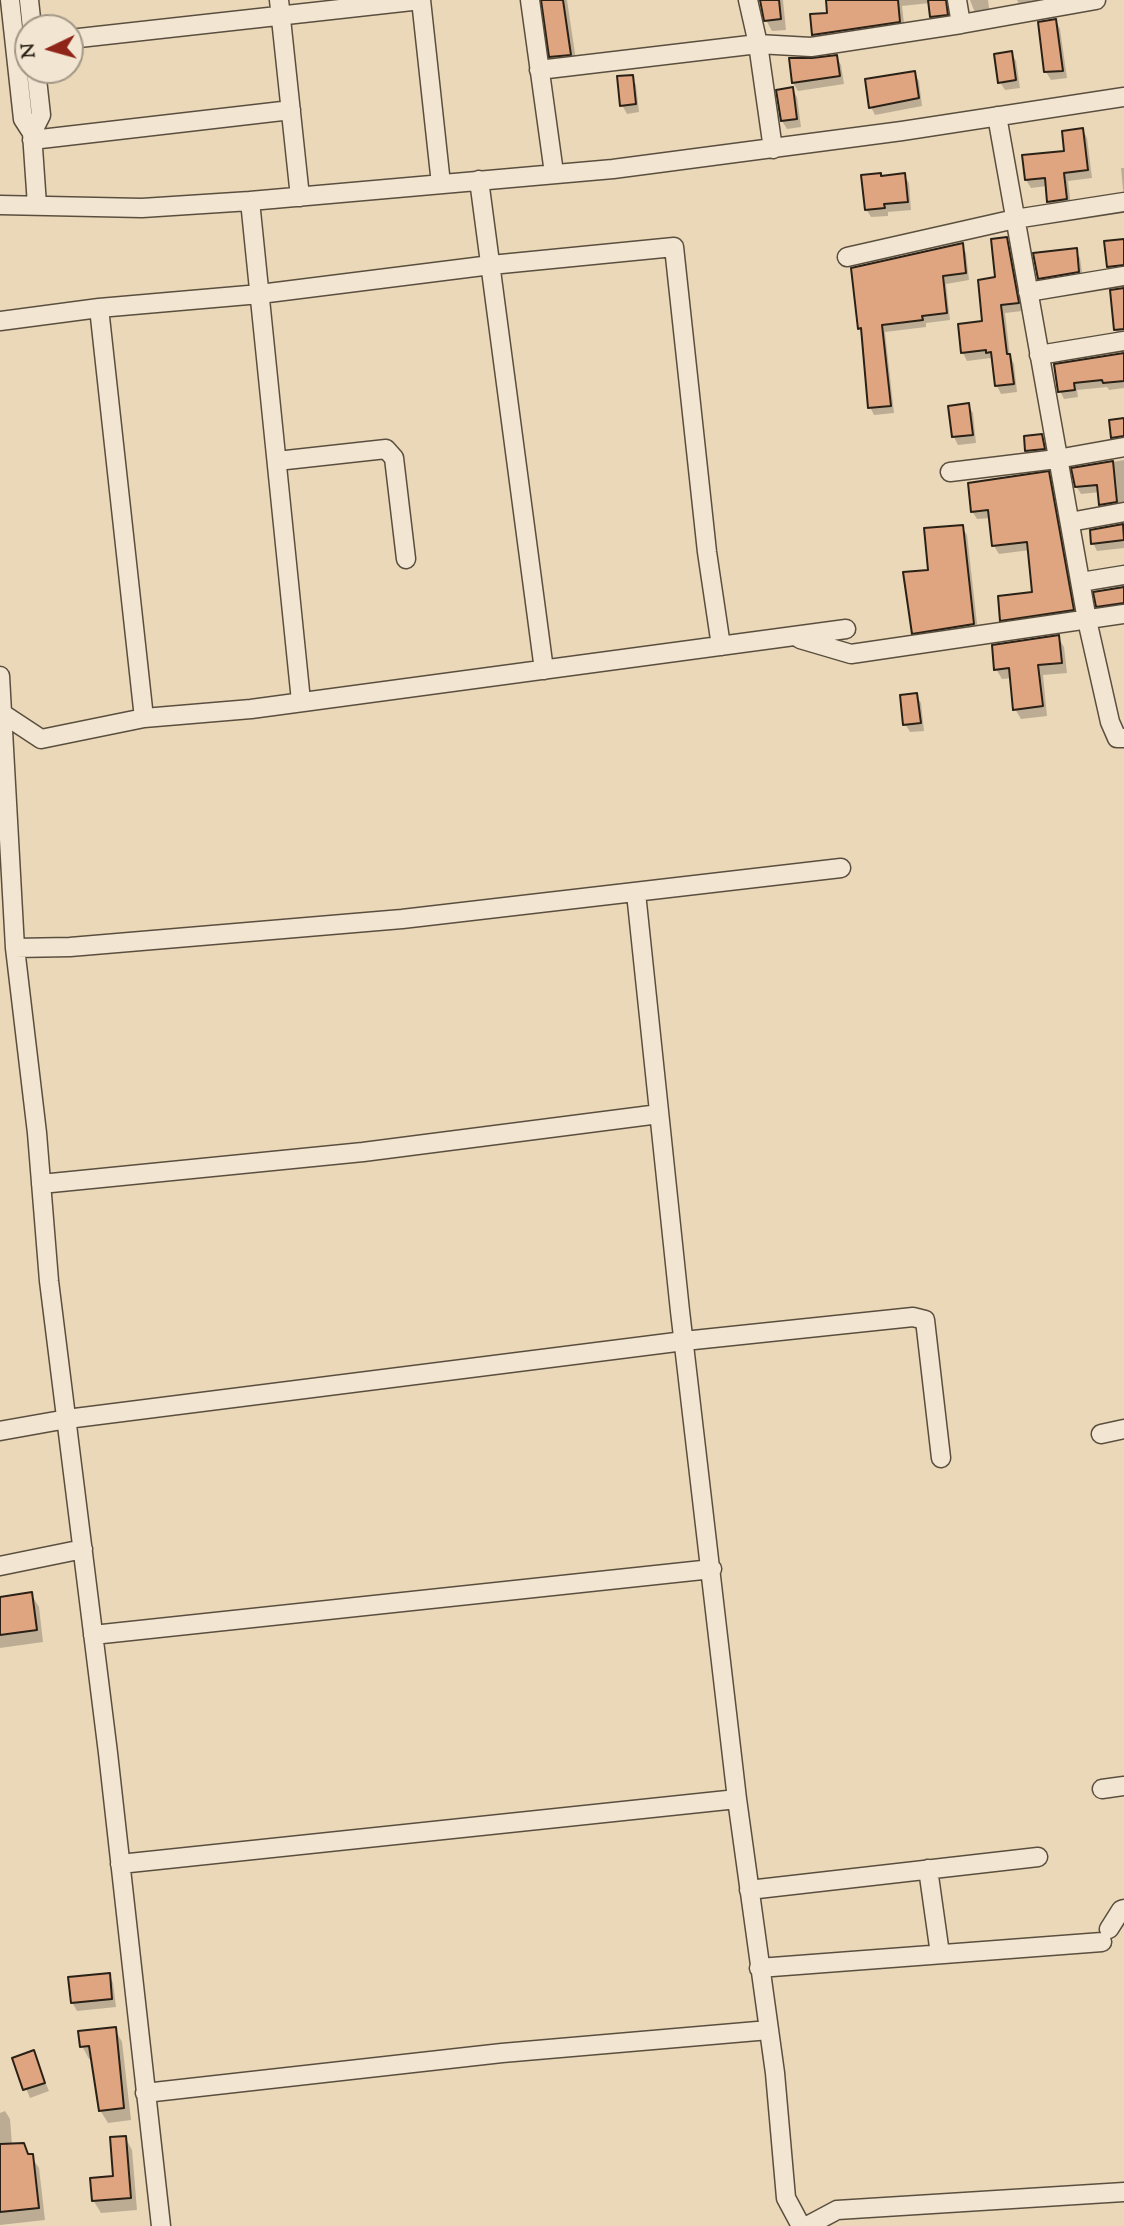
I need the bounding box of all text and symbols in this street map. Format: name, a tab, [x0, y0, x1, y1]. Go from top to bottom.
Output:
north arrow	[14, 14, 84, 84]
text: N	[15, 42, 44, 59]

